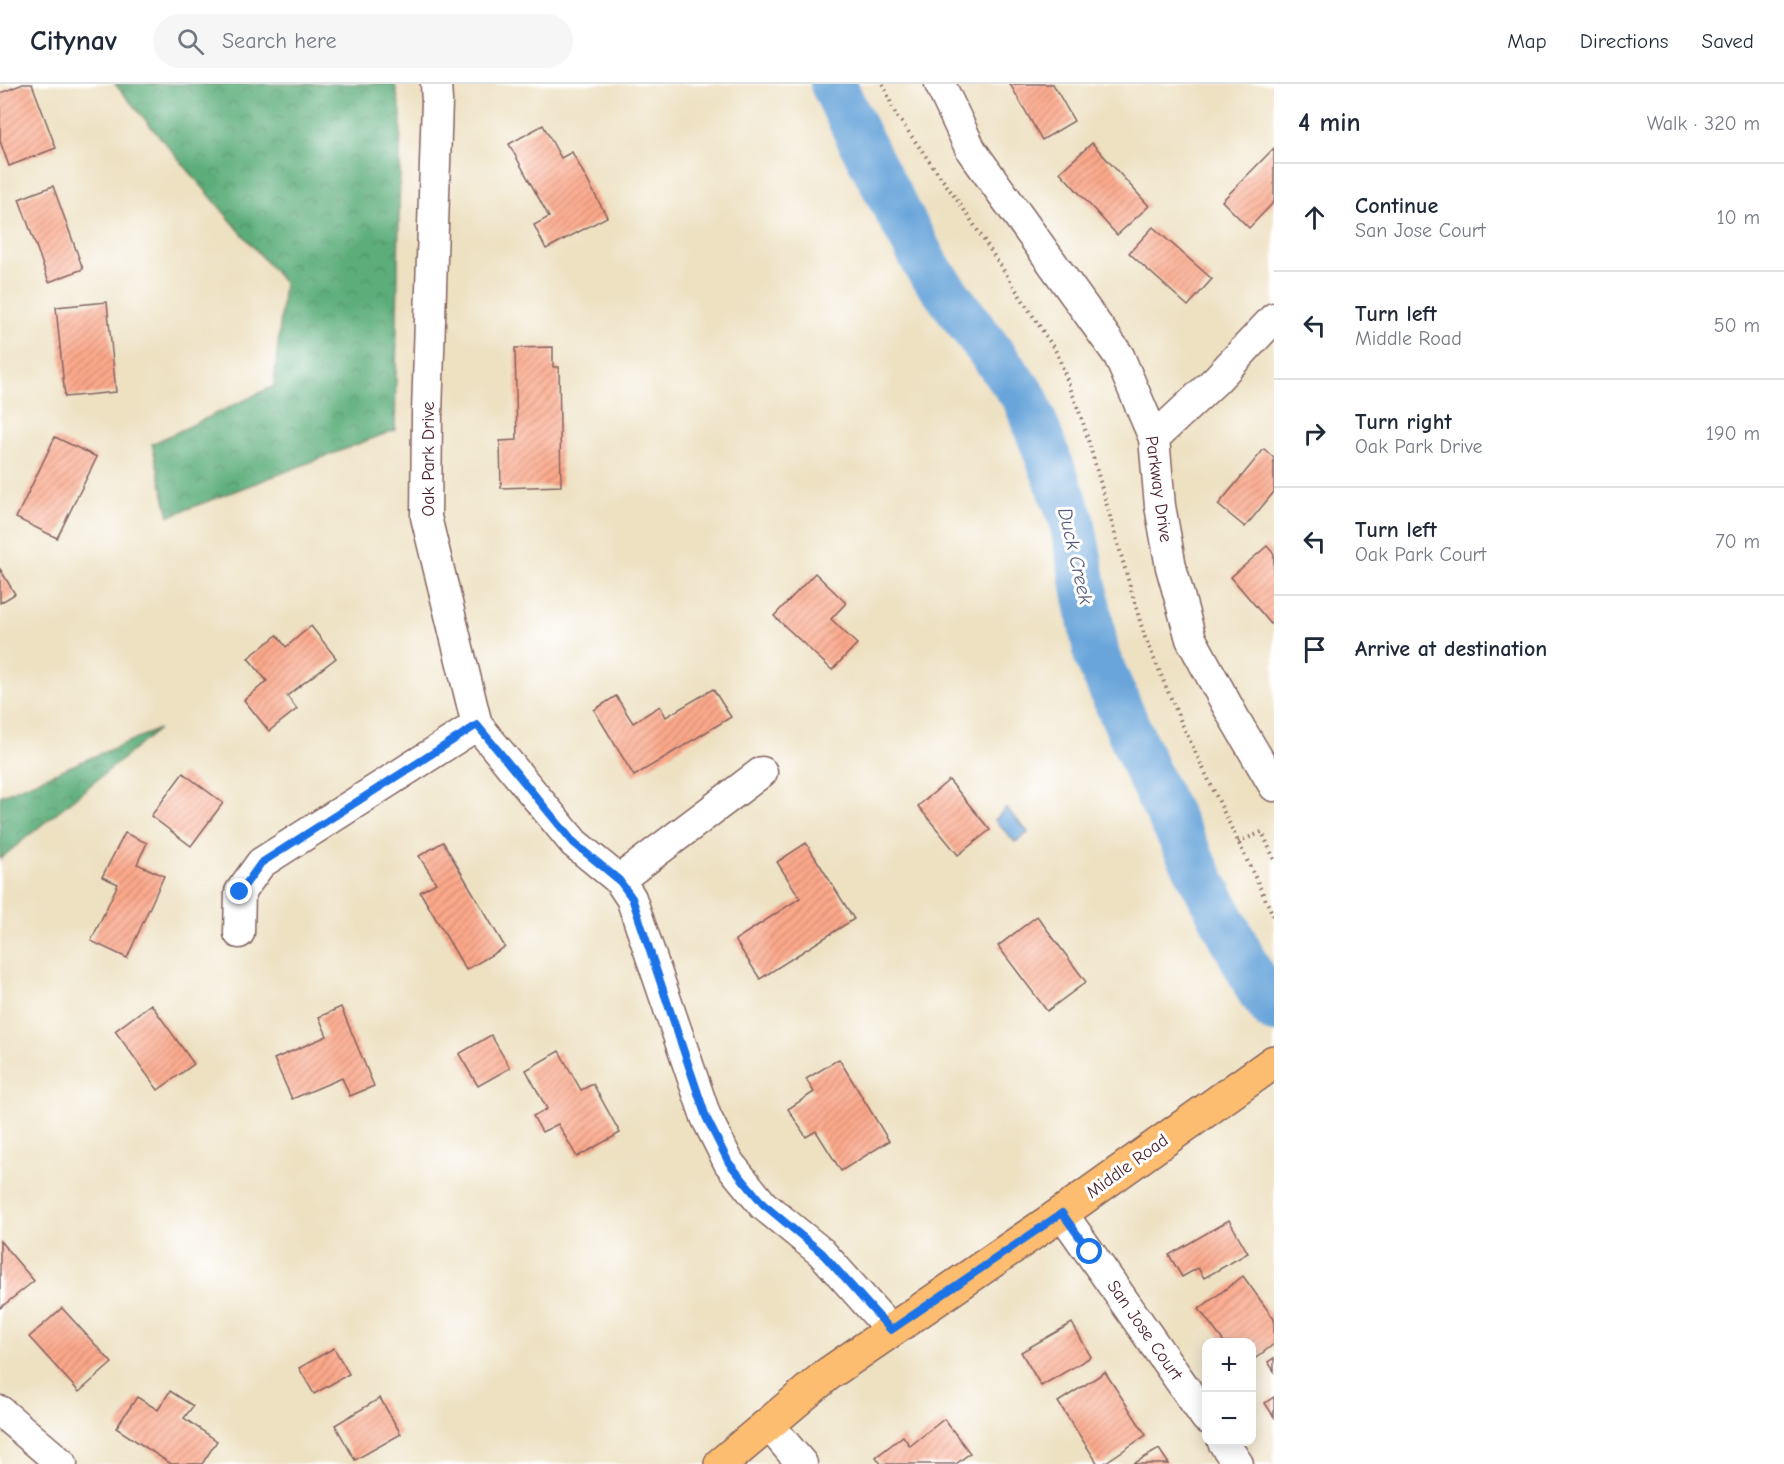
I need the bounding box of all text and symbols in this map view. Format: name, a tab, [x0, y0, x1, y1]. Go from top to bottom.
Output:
search box	[153, 14, 573, 68]
text: Citynav	[30, 25, 117, 57]
icon: search	[174, 25, 207, 58]
text: Search here	[222, 28, 336, 54]
text: Map	[1507, 29, 1547, 53]
text: Directions	[1580, 29, 1669, 53]
text: Saved	[1702, 29, 1754, 53]
text: 4 min	[1298, 108, 1361, 138]
text: Walk · 320 m	[1647, 112, 1760, 135]
text: Continue	[1355, 193, 1438, 219]
icon: ahead	[1298, 201, 1331, 234]
text: 10 m	[1717, 206, 1760, 229]
text: San Jose Court	[1355, 219, 1485, 242]
text: Turn left	[1355, 301, 1437, 327]
icon: left	[1298, 309, 1331, 342]
text: 50 m	[1714, 314, 1760, 337]
text: Middle Road	[1355, 327, 1462, 350]
street label: Oak Park Drive	[418, 402, 439, 516]
text: Turn right	[1355, 409, 1452, 435]
icon: right	[1298, 417, 1331, 450]
text: 190 m	[1706, 422, 1760, 445]
street label: Parkway Drive	[1141, 435, 1176, 544]
text: Oak Park Drive	[1355, 435, 1483, 458]
water label: Duck Creek	[1053, 505, 1098, 607]
text: Turn left	[1355, 517, 1437, 543]
icon: left	[1298, 525, 1331, 558]
text: 70 m	[1715, 530, 1760, 553]
text: Oak Park Court	[1355, 543, 1486, 566]
icon: arrive	[1298, 633, 1331, 666]
text: Arrive at destination	[1355, 636, 1547, 662]
route end	[226, 878, 252, 904]
street label: Middle Road	[1082, 1130, 1172, 1203]
route start	[1076, 1238, 1102, 1264]
street label: San Jose Court	[1102, 1276, 1187, 1385]
map controls	[1202, 1338, 1256, 1446]
button: +	[1202, 1338, 1256, 1392]
button: −	[1202, 1392, 1256, 1446]

